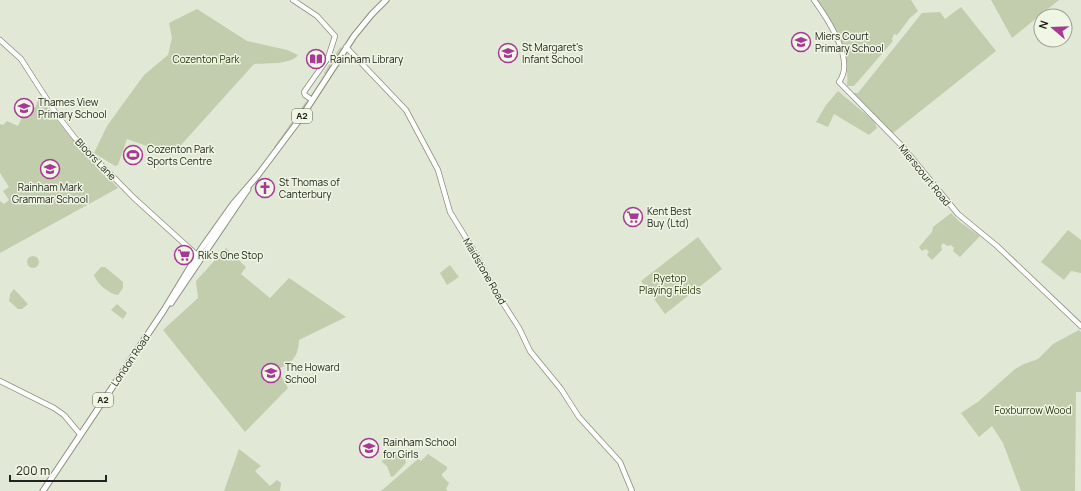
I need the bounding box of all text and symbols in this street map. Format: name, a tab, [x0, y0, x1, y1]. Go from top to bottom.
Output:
north arrow	[1033, 8, 1073, 48]
text: N	[1035, 18, 1051, 31]
place label: Miers Court Primary School	[815, 29, 884, 55]
school or university icon: Miers Court Primary School	[790, 31, 812, 53]
place label: St Margaret's Infant School	[522, 40, 583, 66]
school or university icon: St Margaret's Infant School	[497, 42, 519, 64]
library icon: Rainham Library	[305, 48, 327, 70]
park label: Cozenton Park	[173, 52, 241, 66]
place label: Rainham Library	[330, 52, 404, 66]
place label: Thames View Primary School	[38, 95, 107, 121]
school or university icon: Thames View Primary School	[13, 97, 35, 119]
road number: A2	[292, 109, 312, 123]
street label: Bloors Lane	[72, 135, 120, 183]
street label: Mierscourt Road	[896, 141, 954, 209]
place label: Cozenton Park Sports Centre	[147, 142, 215, 168]
sports icon: Cozenton Park Sports Centre	[122, 144, 144, 166]
school or university icon: Rainham Mark Grammar School	[39, 158, 61, 180]
place label: St Thomas of Canterbury	[279, 175, 340, 201]
church icon: St Thomas of Canterbury	[254, 177, 276, 199]
place label: Rainham Mark Grammar School	[12, 180, 88, 206]
place label: Kent Best Buy (Ltd)	[647, 204, 691, 230]
supermarket icon: Kent Best Buy (Ltd)	[622, 206, 644, 228]
street label: Maidstone Road	[460, 235, 510, 307]
supermarket icon: Rik's One Stop	[173, 244, 195, 266]
place label: Rik's One Stop	[198, 248, 263, 262]
park label: Ryetop Playing Fields	[639, 271, 701, 297]
street label: London Road	[107, 331, 153, 389]
place label: The Howard School	[285, 360, 340, 386]
school or university icon: The Howard School	[260, 362, 282, 384]
road number: A2	[93, 393, 113, 407]
park label: Foxburrow Wood	[995, 403, 1071, 417]
place label: Rainham School for Girls	[383, 435, 457, 461]
school or university icon: Rainham School for Girls	[358, 437, 380, 459]
scale bar	[10, 457, 106, 483]
text: 200 m	[16, 462, 50, 479]

